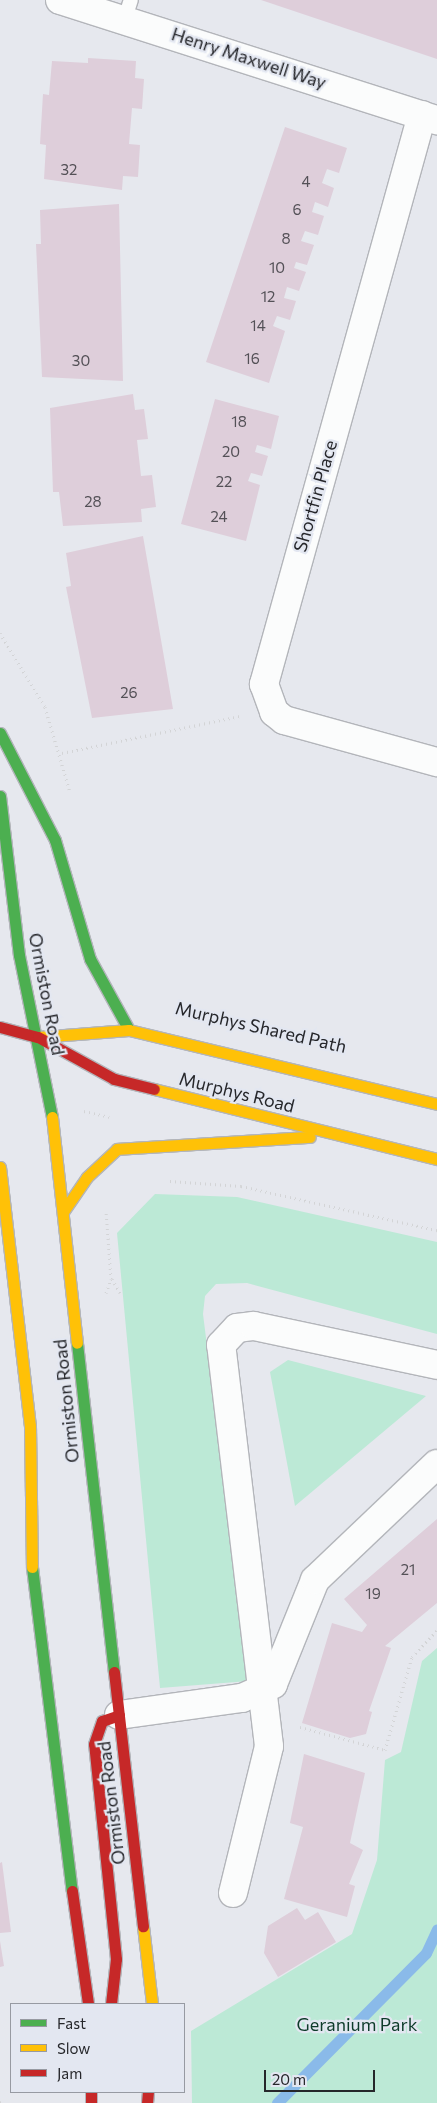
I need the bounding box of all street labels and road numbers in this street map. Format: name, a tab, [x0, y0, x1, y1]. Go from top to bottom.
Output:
street label: Henry Maxwell Way	[169, 23, 329, 93]
street label: Shortfin Place	[289, 438, 341, 554]
street label: Ormiston Road	[25, 931, 69, 1057]
street label: Murphys Shared Path	[173, 997, 349, 1057]
street label: Murphys Road	[177, 1067, 297, 1117]
street label: Ormiston Road	[49, 1338, 83, 1464]
street label: Ormiston Road	[93, 1740, 129, 1866]

